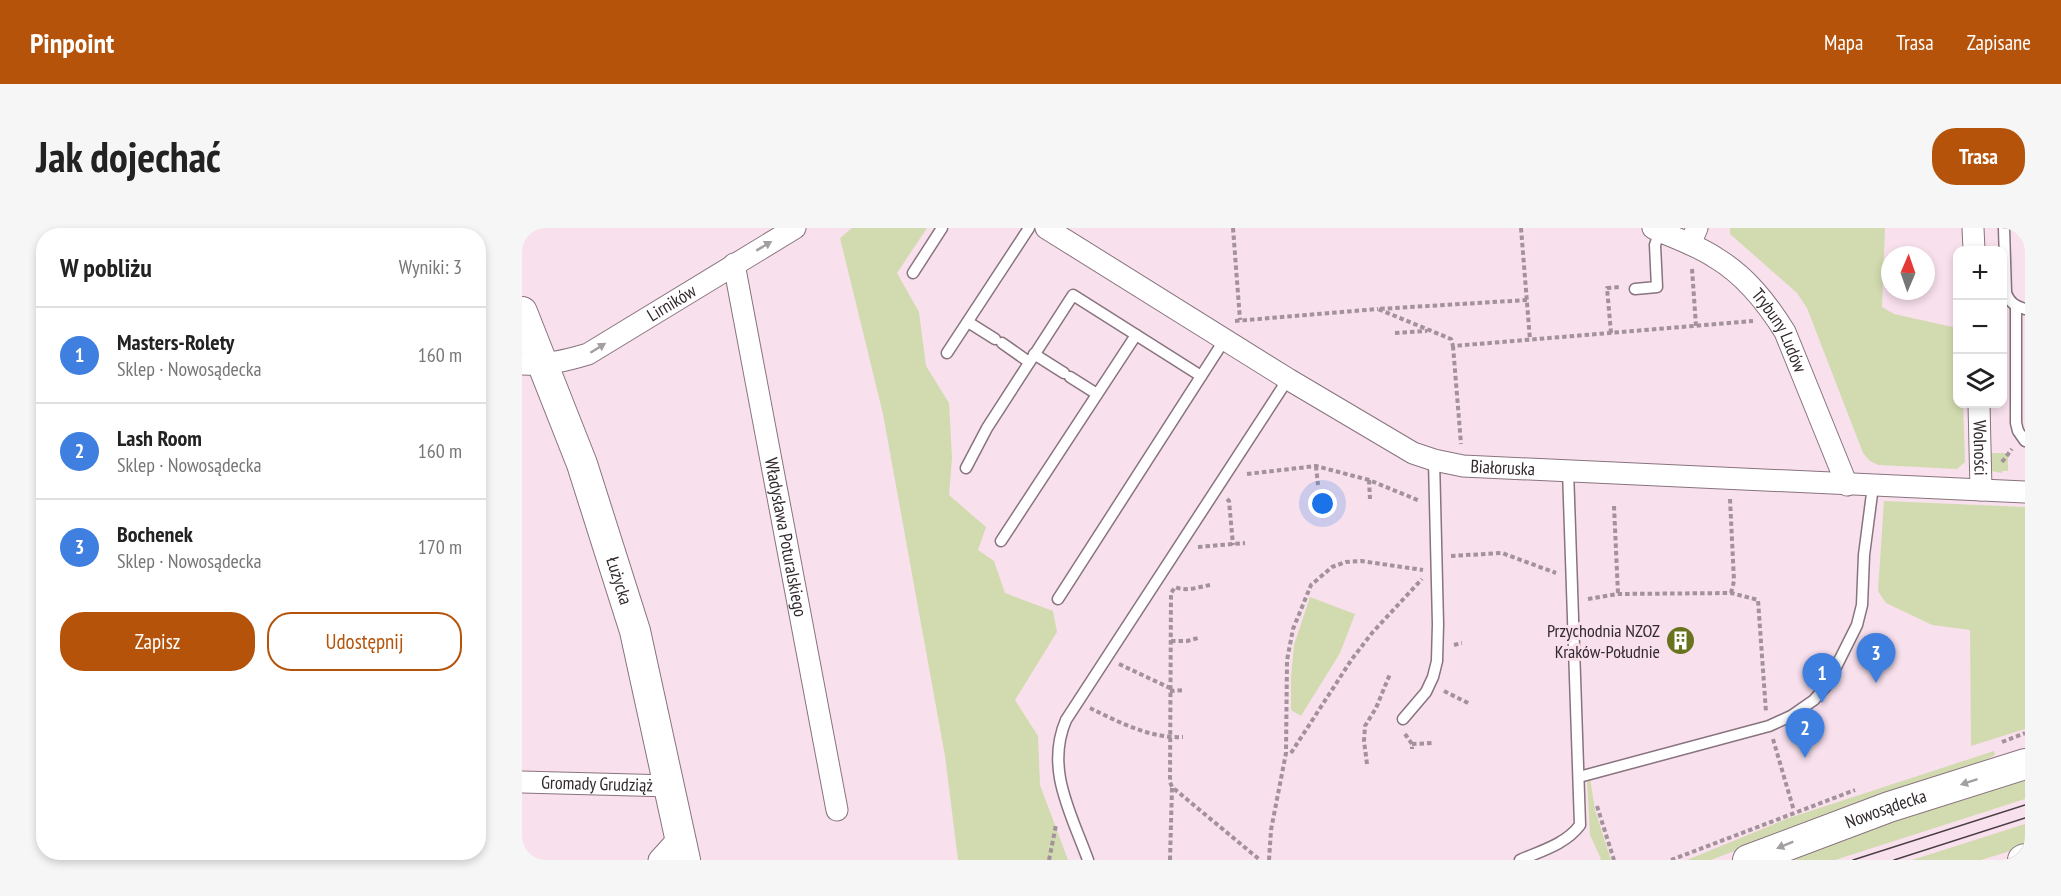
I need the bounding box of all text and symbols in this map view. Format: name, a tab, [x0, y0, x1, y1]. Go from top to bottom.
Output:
text: Pinpoint	[30, 24, 114, 61]
text: Mapa	[1824, 29, 1863, 56]
text: Trasa	[1896, 29, 1934, 56]
text: Zapisane	[1967, 29, 2031, 56]
button: Trasa	[1932, 128, 2025, 185]
text: Jak dojechać	[36, 129, 221, 184]
one-way arrow	[756, 241, 773, 251]
north arrow	[1881, 246, 1935, 300]
map controls	[1953, 246, 2007, 408]
button: +	[1953, 246, 2007, 300]
text: W pobliżu	[60, 251, 152, 284]
text: Wyniki: 3	[399, 254, 462, 280]
street label: Lirników	[643, 279, 700, 326]
street label: Trybuny Ludów	[1747, 283, 1812, 376]
button: −	[1953, 300, 2007, 354]
text: Masters-Rolety	[117, 328, 234, 356]
text: 1	[75, 342, 84, 368]
text: 160 m	[418, 342, 462, 368]
one-way arrow	[590, 342, 606, 353]
button: layers	[1953, 354, 2007, 408]
text: Sklep · Nowosądecka	[117, 356, 262, 382]
street label: Wolności	[1968, 420, 1993, 476]
text: Lash Room	[117, 424, 202, 452]
text: 2	[75, 438, 84, 464]
text: 160 m	[418, 438, 462, 464]
text: Sklep · Nowosądecka	[117, 452, 262, 478]
street label: Białoruska	[1470, 454, 1536, 480]
street label: Władysława Poturalskiego	[760, 456, 812, 619]
your location	[1308, 489, 1337, 518]
text: Bochenek	[117, 520, 193, 548]
text: 3	[75, 534, 84, 560]
text: 170 m	[418, 534, 462, 560]
text: Sklep · Nowosądecka	[117, 548, 262, 574]
street label: Łużycka	[601, 554, 638, 607]
button: Zapisz	[60, 612, 255, 671]
button: Udostępnij	[267, 612, 462, 671]
place label: Przychodnia NZOZ Kraków-Południe	[1547, 619, 1660, 663]
building icon: Przychodnia NZOZ Kraków-Południe	[1665, 625, 1697, 657]
pin: 3	[1856, 634, 1896, 683]
pin: 1	[1802, 654, 1842, 703]
pin: 2	[1786, 708, 1824, 758]
street label: Gromady Grudziąż	[541, 771, 653, 797]
one-way arrow	[1960, 778, 1978, 787]
street label: Nowosądecka	[1842, 784, 1929, 833]
one-way arrow	[1775, 840, 1793, 850]

